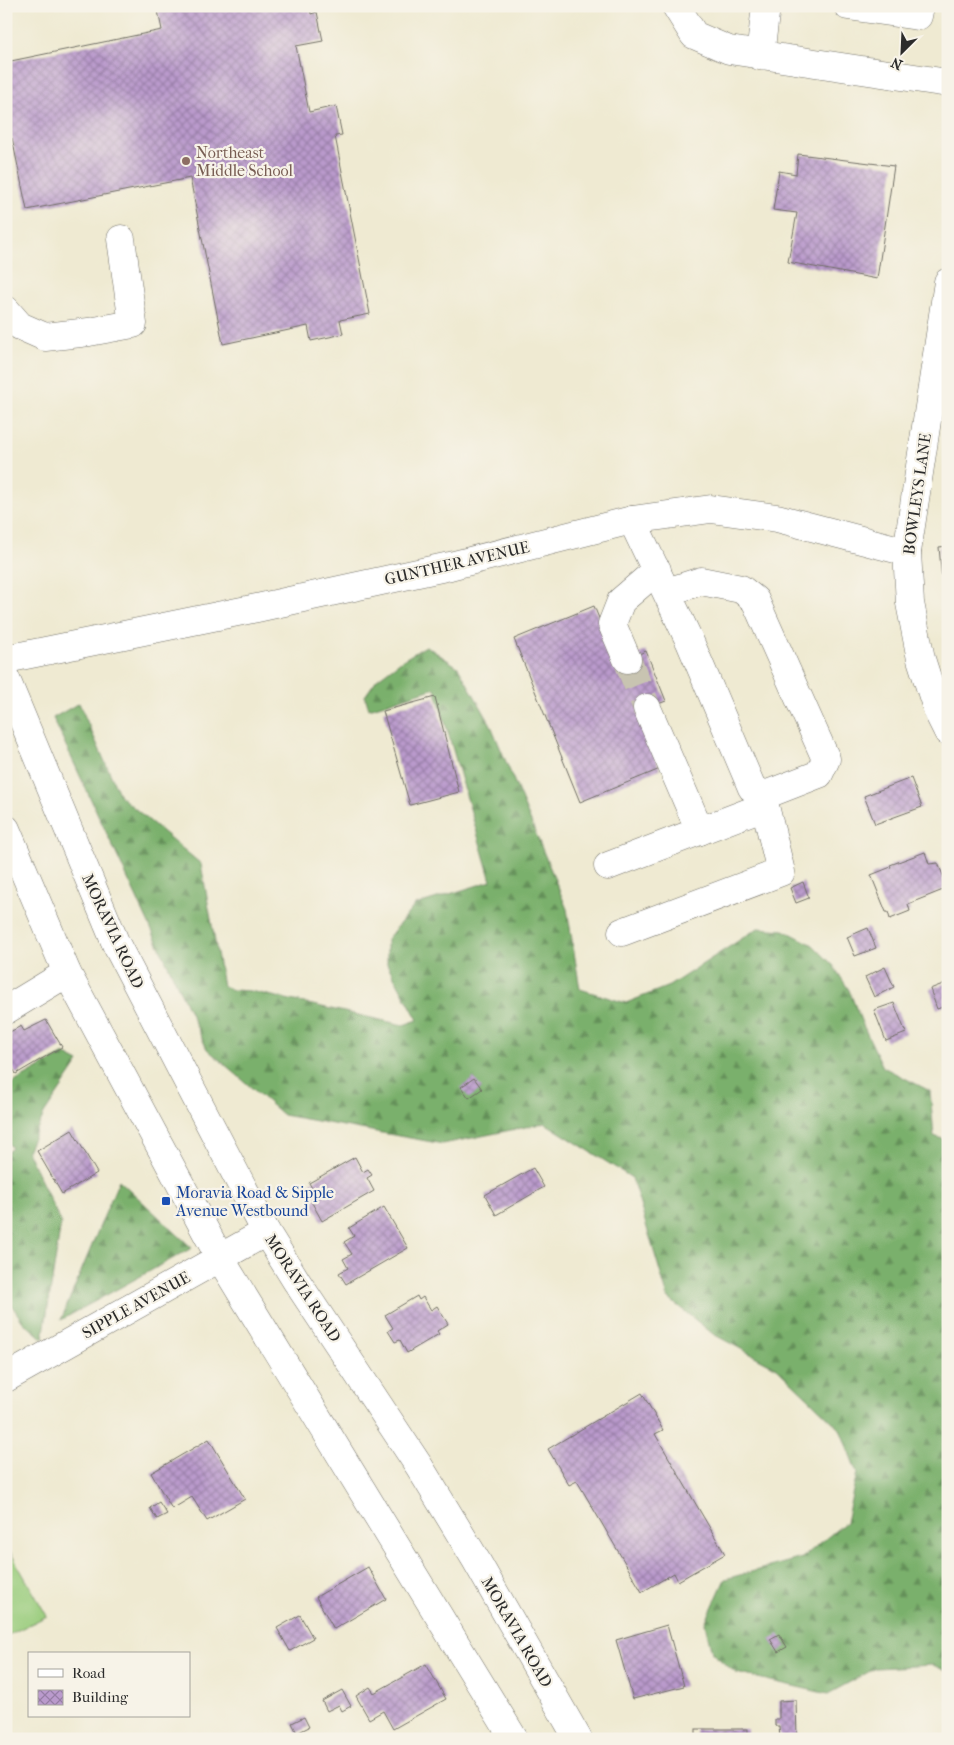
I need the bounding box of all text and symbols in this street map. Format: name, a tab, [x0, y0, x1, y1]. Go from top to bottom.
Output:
north arrow	[876, 28, 926, 78]
text: N	[888, 53, 905, 73]
place label: Northeast Middle School	[196, 143, 294, 180]
marker: Northeast Middle School	[180, 155, 192, 167]
street label: BOWLEYS LANE	[899, 432, 935, 556]
street label: GUNTHER AVENUE	[383, 537, 531, 589]
street label: MORAVIA ROAD	[78, 871, 148, 991]
place label: Moravia Road & Sipple Avenue Westbound	[175, 1183, 334, 1220]
marker: Moravia Road & Sipple Avenue Westbound	[160, 1195, 172, 1207]
street label: MORAVIA ROAD	[261, 1231, 345, 1345]
street label: SIPPLE AVENUE	[79, 1267, 193, 1343]
street label: MORAVIA ROAD	[478, 1573, 556, 1691]
legend	[28, 1652, 190, 1718]
text: Road	[72, 1664, 106, 1682]
text: Building	[72, 1688, 129, 1706]

